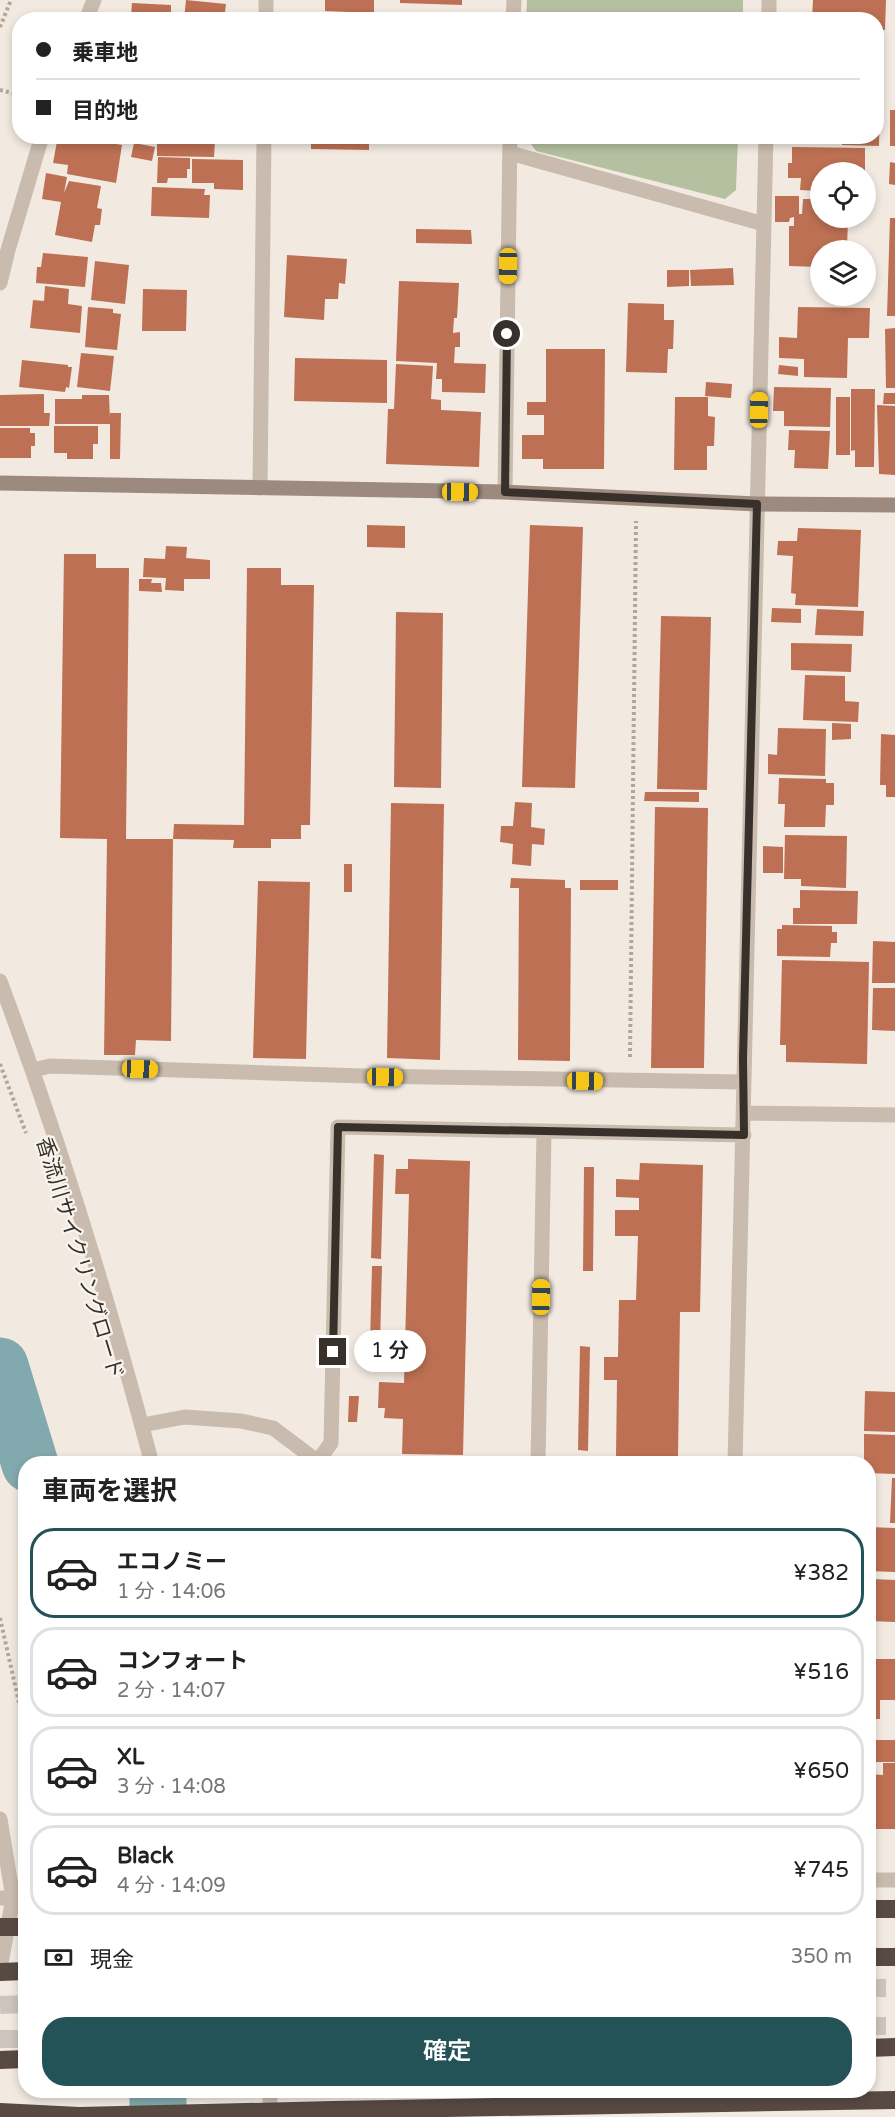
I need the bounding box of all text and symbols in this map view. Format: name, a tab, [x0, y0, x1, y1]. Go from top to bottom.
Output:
text: 乗車地	[72, 40, 138, 66]
text: 目的地	[72, 98, 138, 124]
map controls	[810, 162, 876, 306]
button: locate	[810, 162, 876, 228]
button: layers	[810, 240, 876, 306]
car	[499, 248, 517, 284]
route start	[493, 320, 520, 347]
car	[750, 392, 768, 428]
car	[442, 483, 478, 501]
car	[122, 1059, 158, 1079]
car	[367, 1068, 403, 1086]
car	[567, 1072, 603, 1090]
street label: 香流川サイクリングロード	[31, 1134, 128, 1382]
car	[532, 1279, 550, 1315]
callout: 1 分	[354, 1331, 426, 1373]
route end	[319, 1338, 346, 1365]
text: 1 分	[371, 1339, 409, 1363]
text: 車両を選択	[42, 1475, 177, 1508]
icon: car	[45, 1546, 99, 1600]
text: エコノミー	[117, 1549, 227, 1575]
text: ¥382	[793, 1560, 849, 1586]
text: 1 分 · 14:06	[117, 1580, 226, 1604]
icon: car	[45, 1645, 99, 1699]
text: コンフォート	[117, 1648, 248, 1674]
text: ¥516	[793, 1659, 849, 1685]
text: 2 分 · 14:07	[117, 1679, 226, 1703]
icon: car	[45, 1744, 99, 1798]
text: XL	[117, 1744, 144, 1770]
text: ¥650	[793, 1758, 849, 1784]
text: 3 分 · 14:08	[117, 1775, 226, 1799]
icon: car	[45, 1843, 99, 1897]
text: Black	[117, 1843, 174, 1869]
text: ¥745	[793, 1857, 849, 1883]
text: 4 分 · 14:09	[117, 1874, 226, 1898]
icon: cash	[42, 1941, 75, 1974]
text: 350 m	[791, 1945, 852, 1969]
text: 現金	[90, 1947, 134, 1973]
button: 確定	[42, 2017, 852, 2086]

